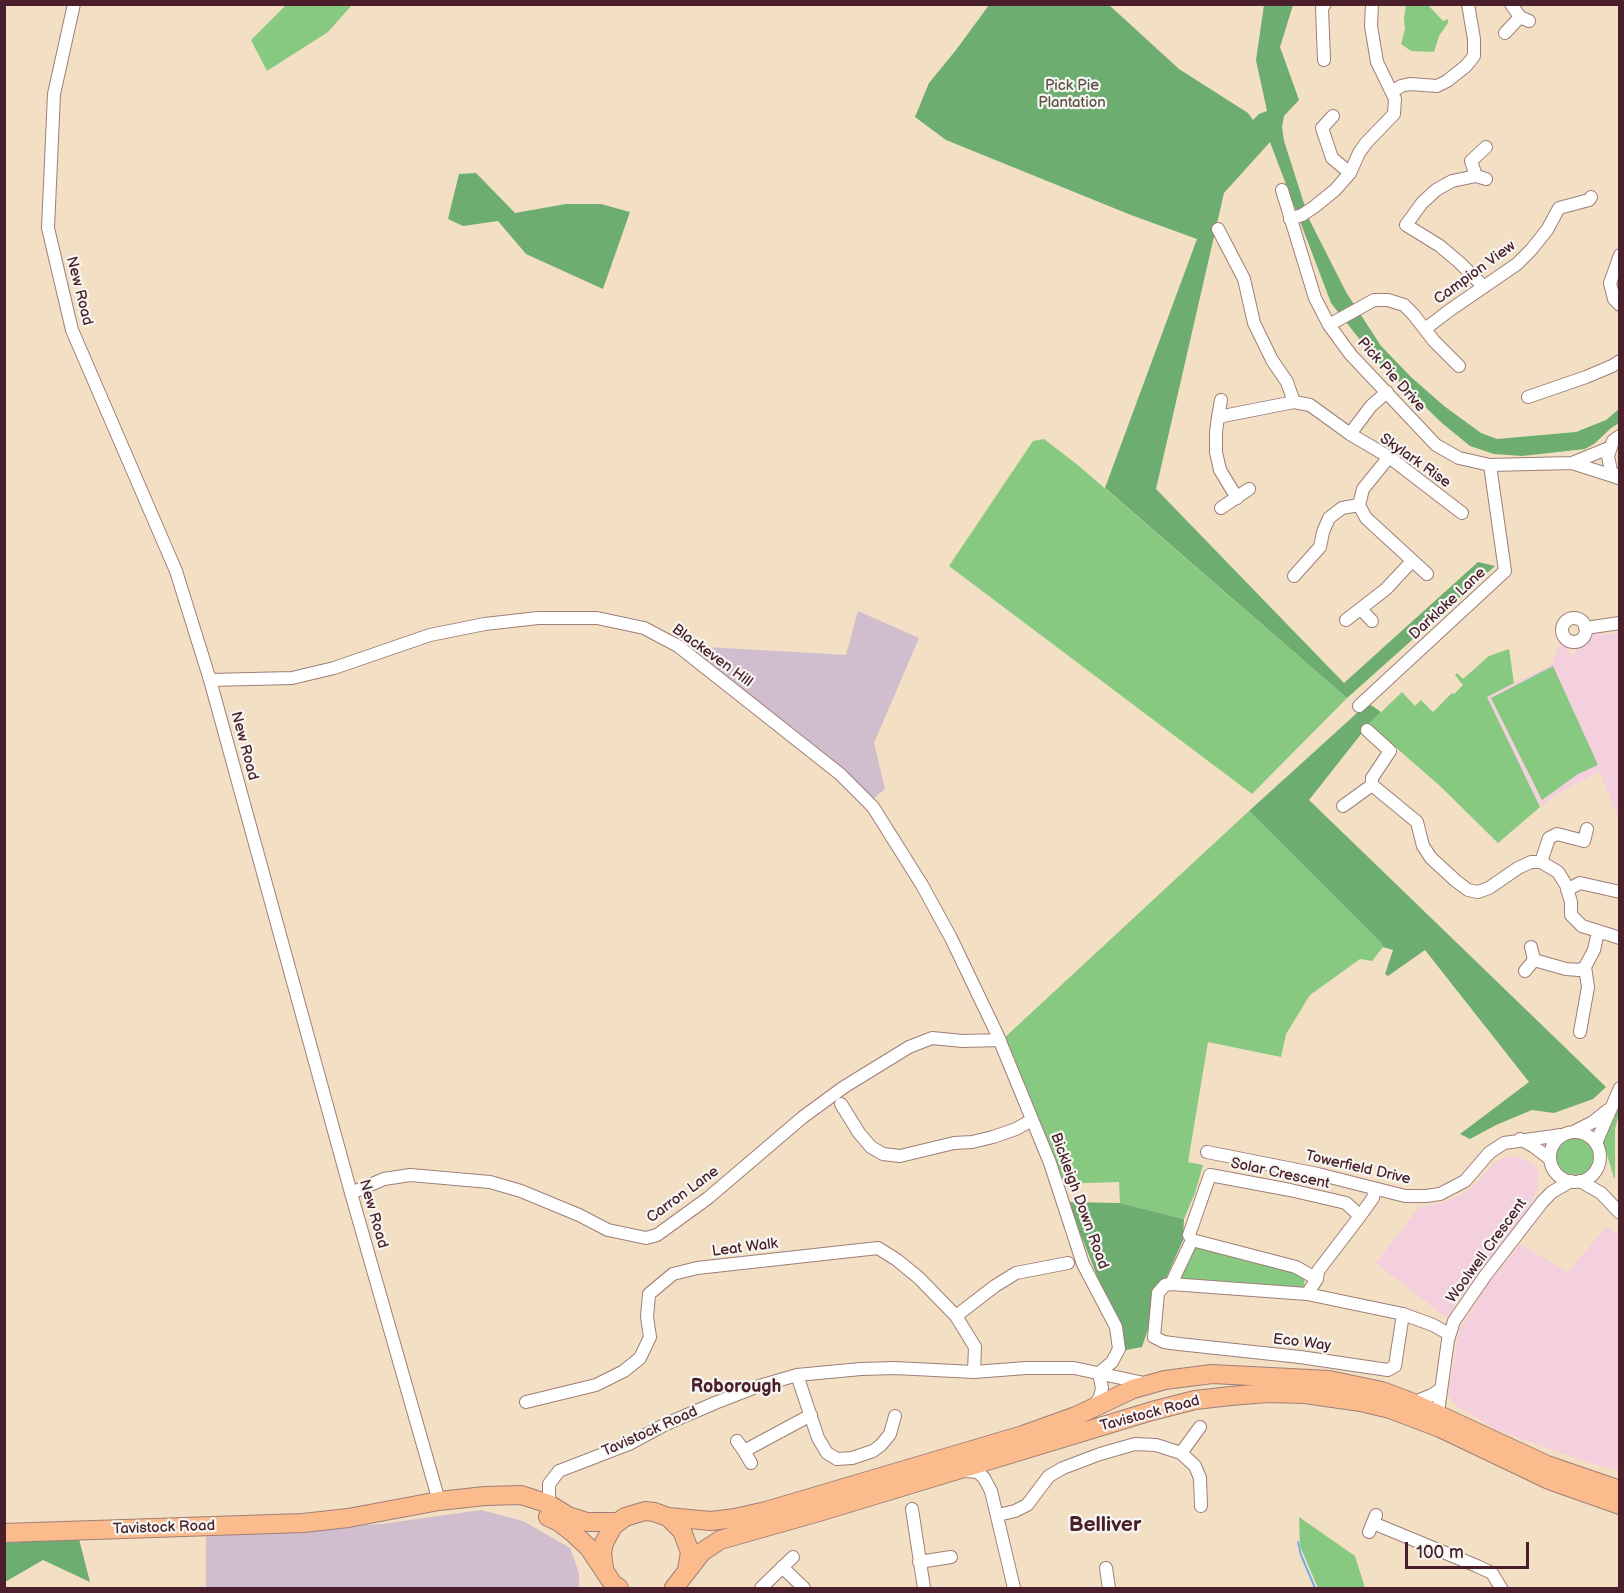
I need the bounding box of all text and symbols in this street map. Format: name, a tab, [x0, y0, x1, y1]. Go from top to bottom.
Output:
park label: Pick Pie Plantation	[1038, 77, 1106, 112]
street label: Campion View	[1431, 237, 1519, 309]
street label: New Road	[62, 255, 96, 327]
street label: Pick Pie Drive	[1353, 334, 1429, 416]
street label: Skylark Rise	[1376, 430, 1454, 492]
street label: Darklake Lane	[1406, 564, 1490, 644]
street label: Blackeven Hill	[668, 621, 756, 691]
street label: New Road	[226, 710, 262, 782]
street label: Bickleigh Down Road	[1046, 1130, 1112, 1272]
street label: Towerfield Drive	[1304, 1147, 1412, 1189]
street label: Solar Crescent	[1229, 1155, 1331, 1193]
street label: Carron Lane	[643, 1163, 723, 1227]
street label: New Road	[355, 1178, 391, 1250]
street label: Woolwell Crescent	[1443, 1195, 1531, 1307]
street label: Leat Walk	[711, 1235, 779, 1261]
street label: Eco Way	[1272, 1331, 1332, 1355]
district label: Roborough	[691, 1376, 781, 1398]
street label: Tavistock Road	[1098, 1392, 1202, 1436]
street label: Tavistock Road	[600, 1403, 700, 1461]
district label: Belliver	[1069, 1513, 1141, 1539]
street label: Tavistock Road	[113, 1517, 215, 1539]
scale bar	[1408, 1530, 1532, 1568]
text: 100 m	[1416, 1542, 1464, 1563]

